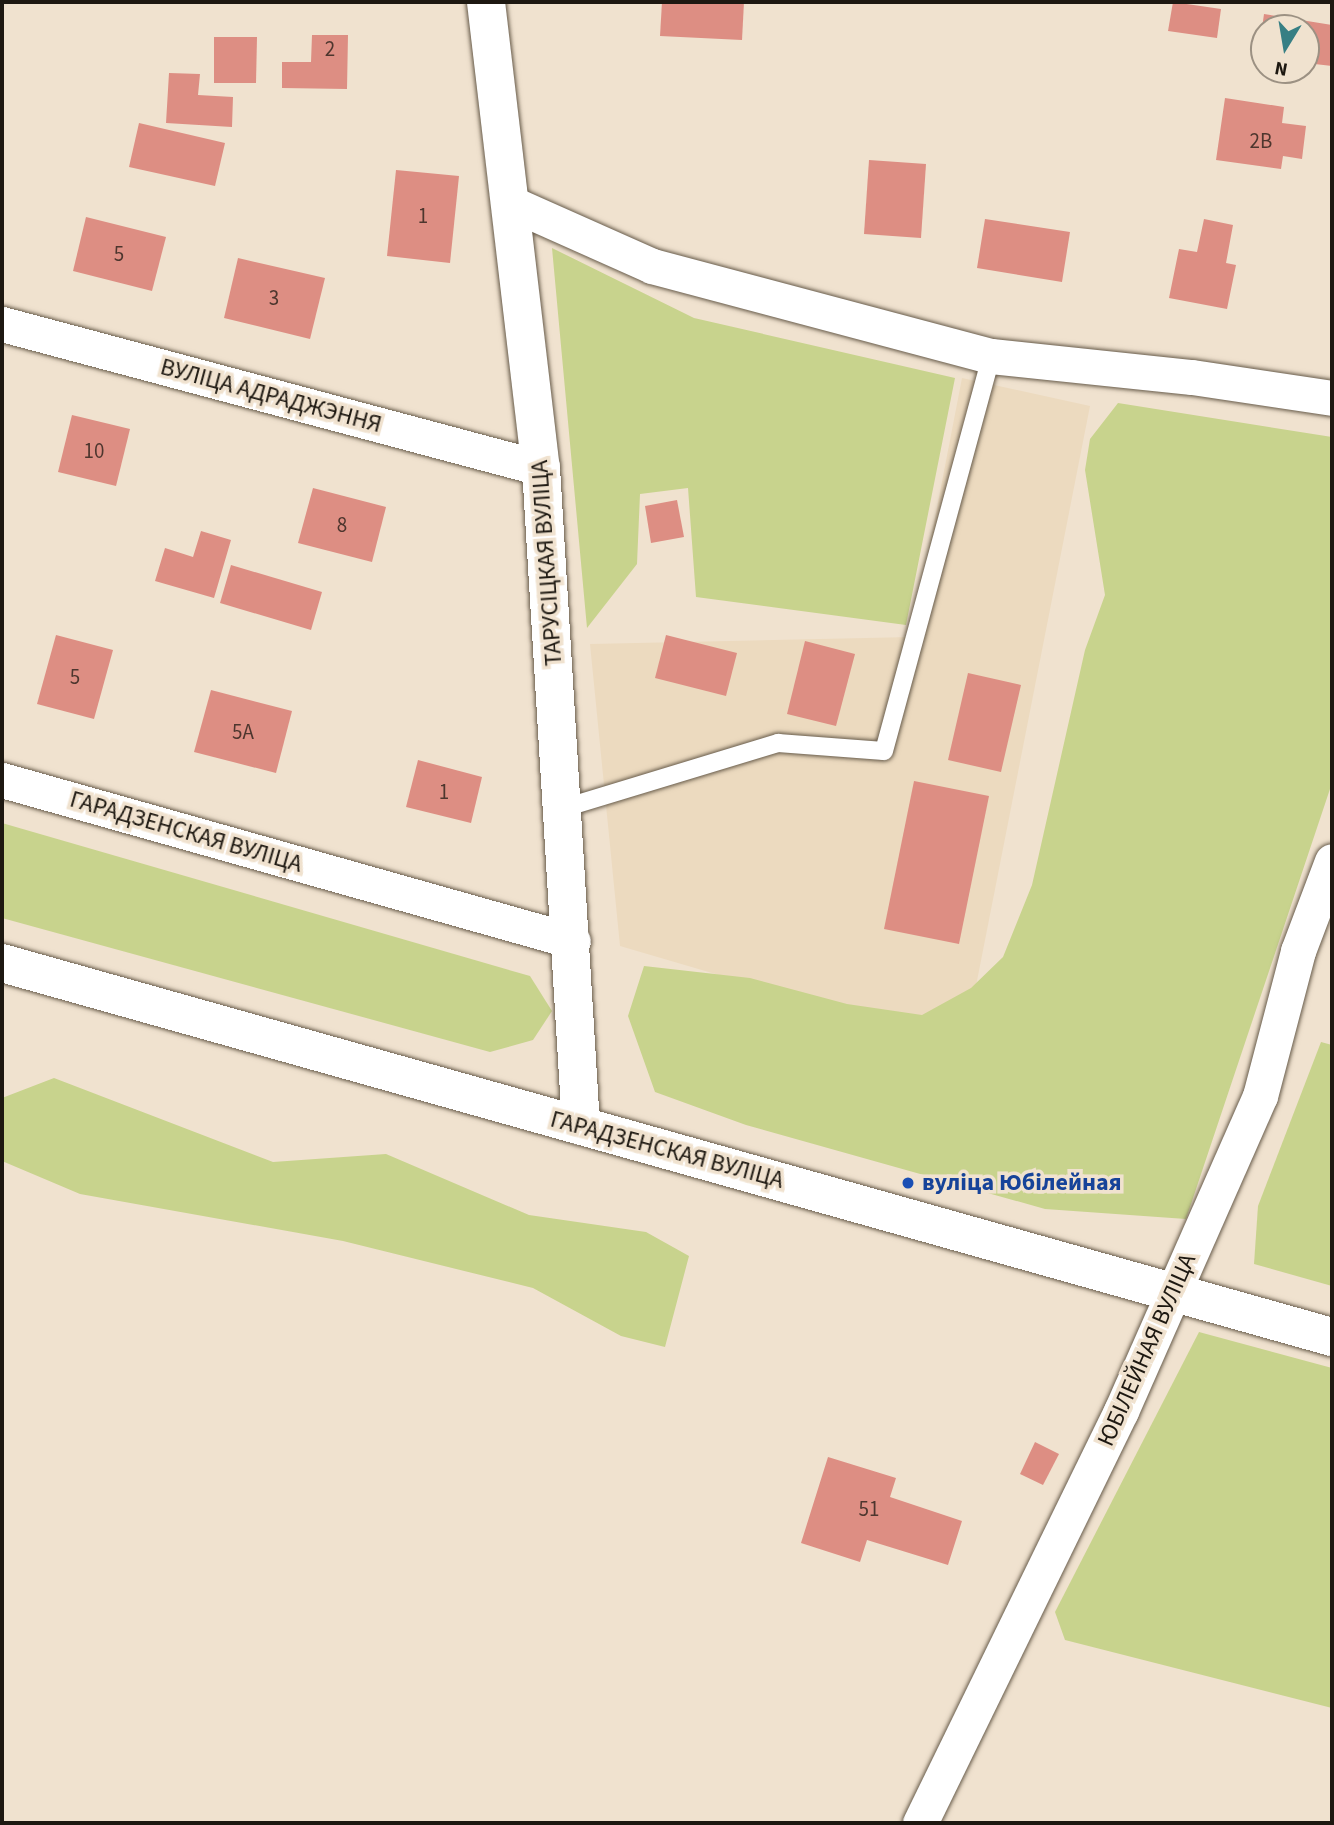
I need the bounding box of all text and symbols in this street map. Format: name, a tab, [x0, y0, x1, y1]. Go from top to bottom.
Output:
north arrow	[1250, 14, 1320, 84]
house number: 2	[325, 36, 335, 62]
text: N	[1273, 54, 1290, 83]
house number: 2В	[1250, 128, 1272, 154]
house number: 1	[418, 203, 428, 229]
house number: 5	[114, 241, 124, 267]
house number: 3	[269, 285, 279, 311]
street label: ВУЛІЦА АДРАДЖЭННЯ	[157, 353, 385, 439]
house number: 10	[84, 438, 104, 464]
street label: ТАРУСІЦКАЯ ВУЛІЦА	[525, 459, 569, 667]
house number: 8	[337, 512, 347, 538]
house number: 5	[70, 664, 80, 690]
house number: 5А	[232, 719, 254, 745]
house number: 1	[439, 779, 449, 805]
street label: ГАРАДЗЕНСКАЯ ВУЛІЦА	[67, 785, 305, 879]
street label: ГАРАДЗЕНСКАЯ ВУЛІЦА	[547, 1105, 787, 1195]
place label: вуліца Юбілейная	[922, 1169, 1122, 1197]
marker: вуліца Юбілейная	[900, 1175, 916, 1191]
street label: ЮБІЛЕЙНАЯ ВУЛІЦА	[1092, 1249, 1202, 1451]
house number: 51	[859, 1496, 879, 1522]

